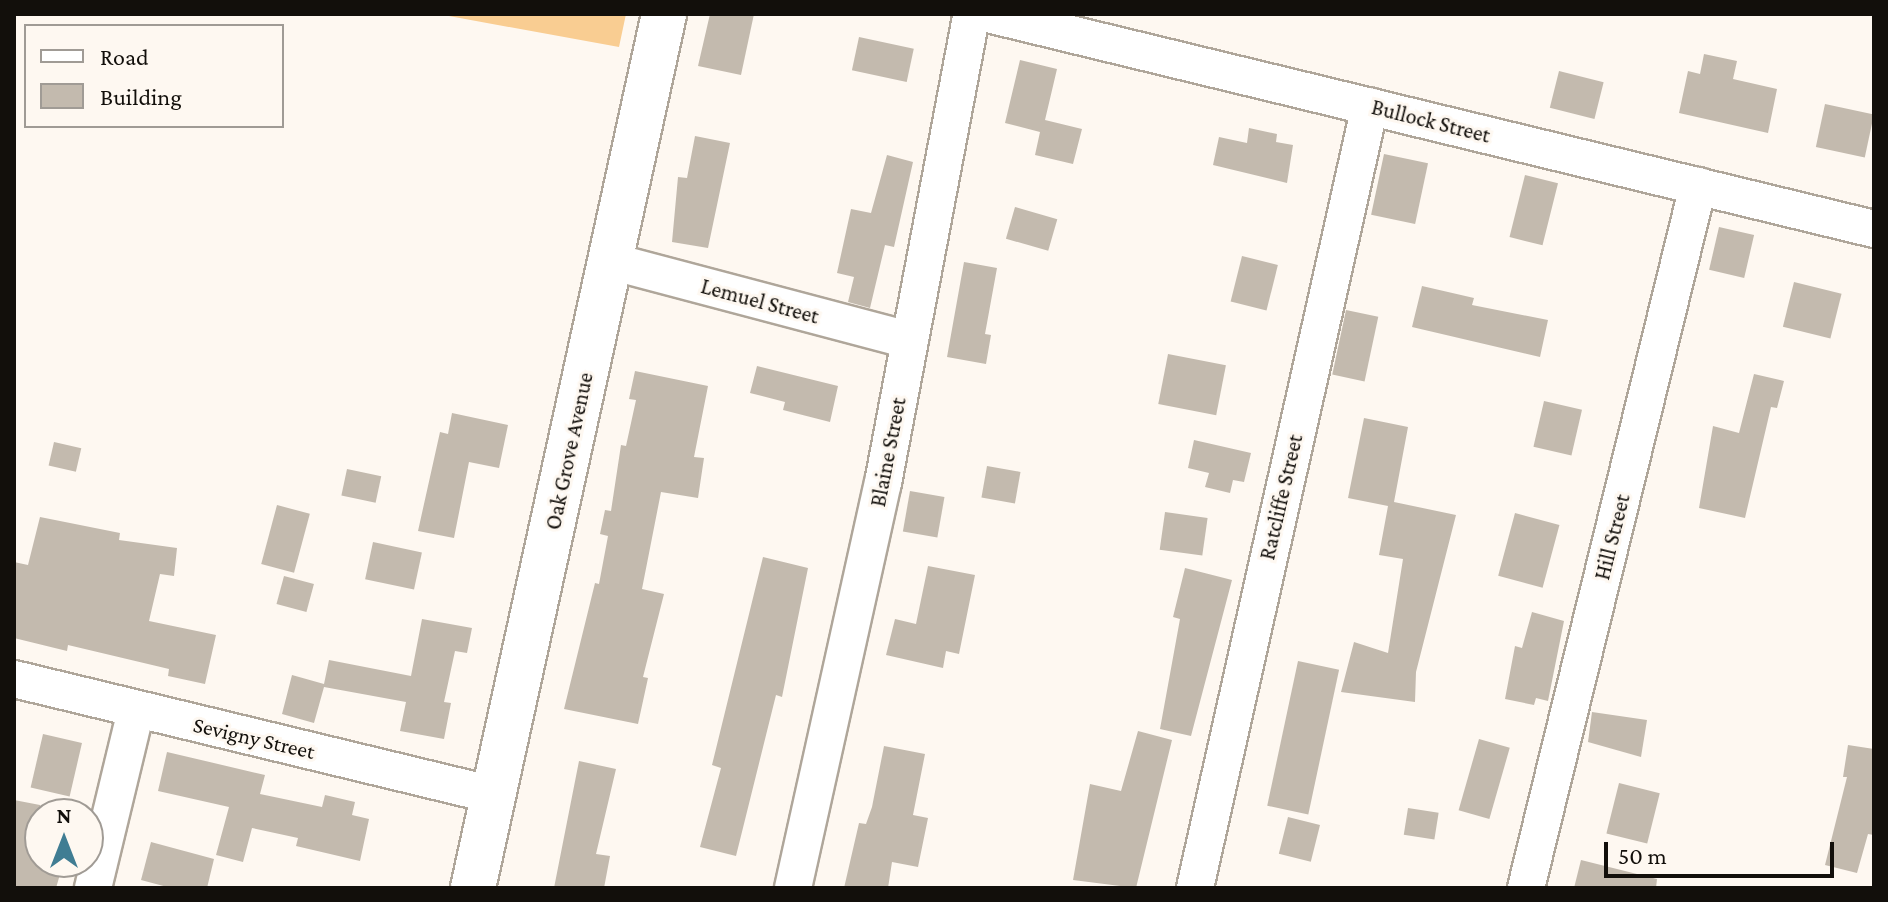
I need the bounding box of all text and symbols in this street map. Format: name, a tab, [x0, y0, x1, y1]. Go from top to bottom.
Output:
legend	[24, 24, 284, 128]
text: Road	[100, 43, 149, 70]
text: Building	[100, 83, 182, 110]
street label: Bullock Street	[1369, 94, 1493, 148]
street label: Lemuel Street	[698, 273, 822, 329]
street label: Oak Grove Avenue	[539, 370, 599, 532]
street label: Blaine Street	[864, 395, 912, 509]
street label: Ratcliffe Street	[1254, 432, 1308, 562]
street label: Hill Street	[1589, 491, 1635, 583]
street label: Sevigny Street	[191, 711, 317, 765]
north arrow	[24, 798, 104, 878]
text: N	[57, 803, 72, 828]
scale bar	[1608, 826, 1838, 876]
text: 50 m	[1618, 842, 1667, 869]

